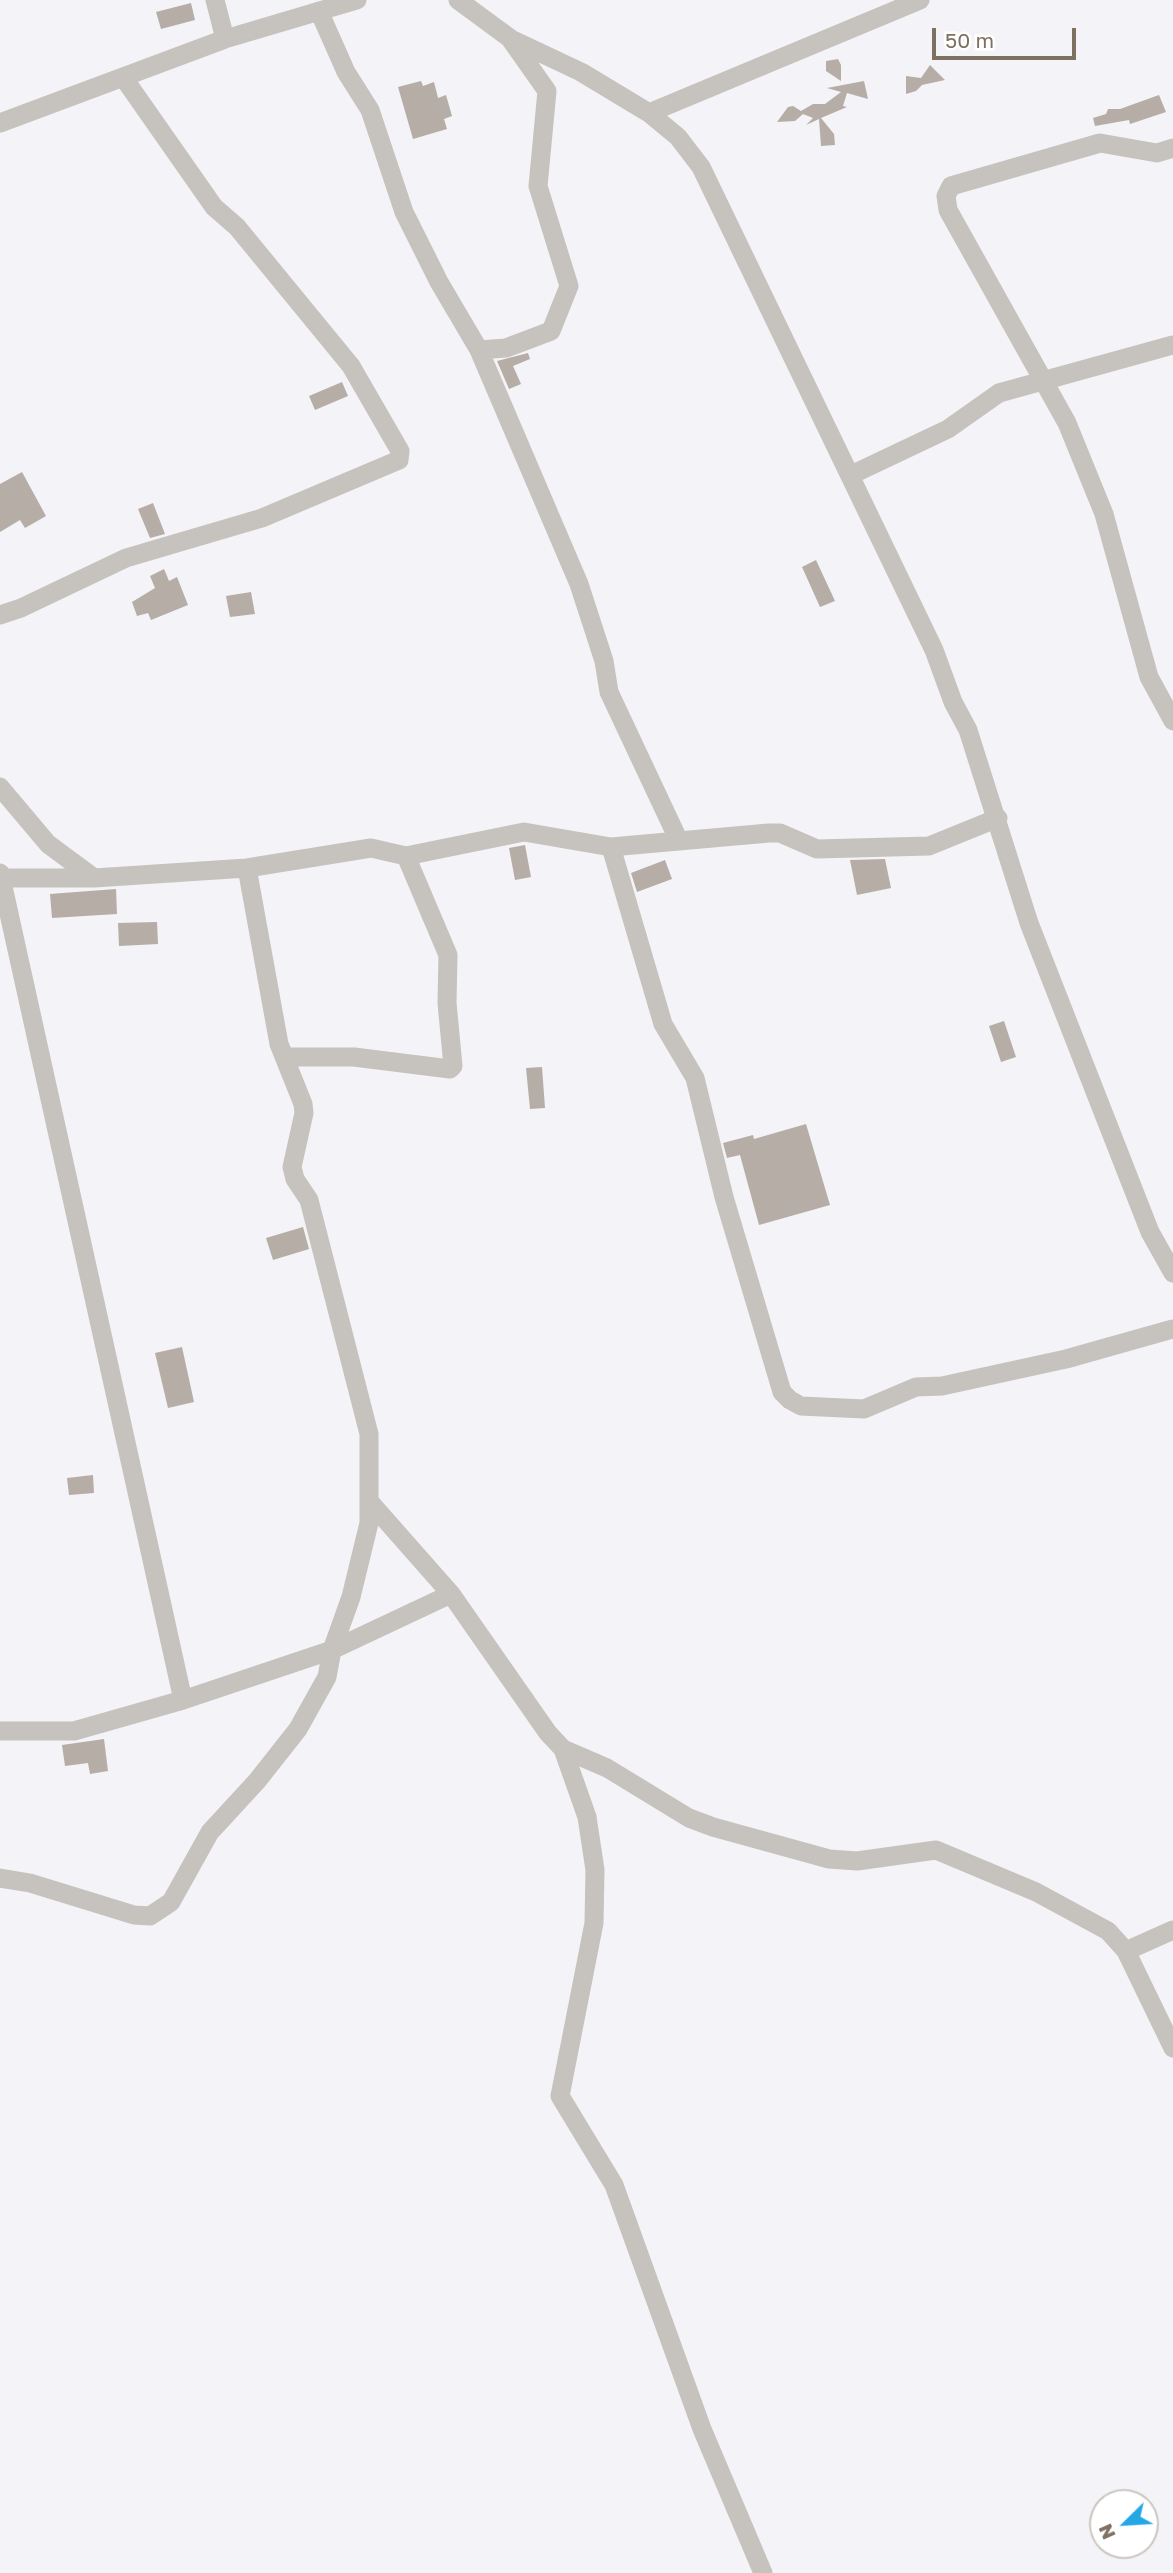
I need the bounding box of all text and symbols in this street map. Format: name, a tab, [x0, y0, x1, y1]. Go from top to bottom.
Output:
scale bar	[935, 14, 1078, 58]
text: 50 m	[945, 27, 994, 53]
north arrow	[1089, 2489, 1159, 2559]
text: N	[1093, 2521, 1120, 2543]

